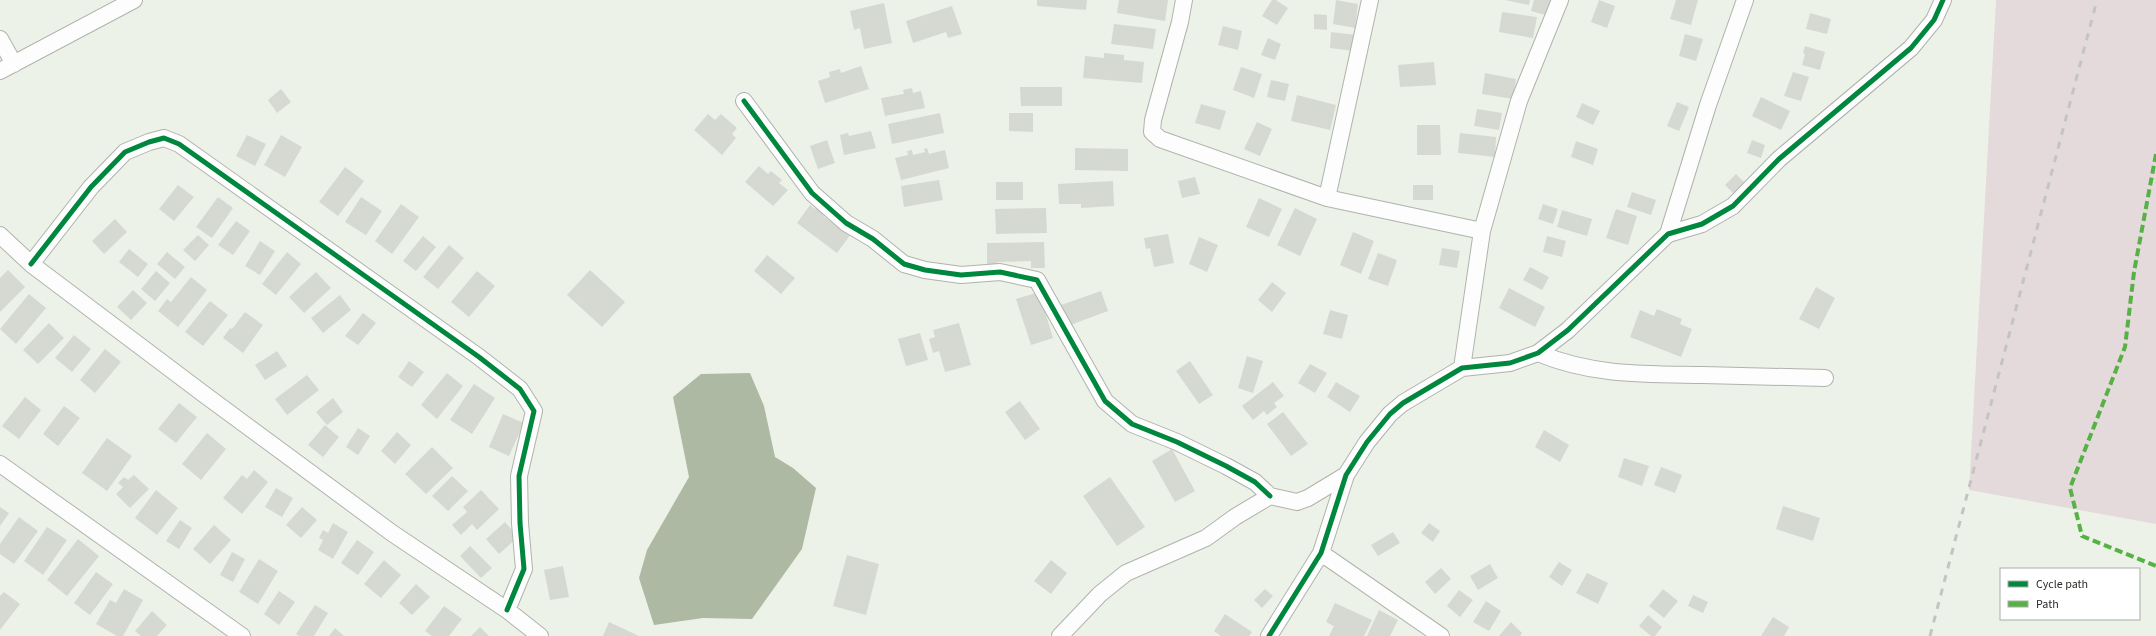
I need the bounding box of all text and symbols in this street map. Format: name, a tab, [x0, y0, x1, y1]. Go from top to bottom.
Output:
legend	[2000, 568, 2140, 620]
text: Cycle path	[2036, 576, 2088, 593]
text: Path	[2036, 596, 2059, 613]

